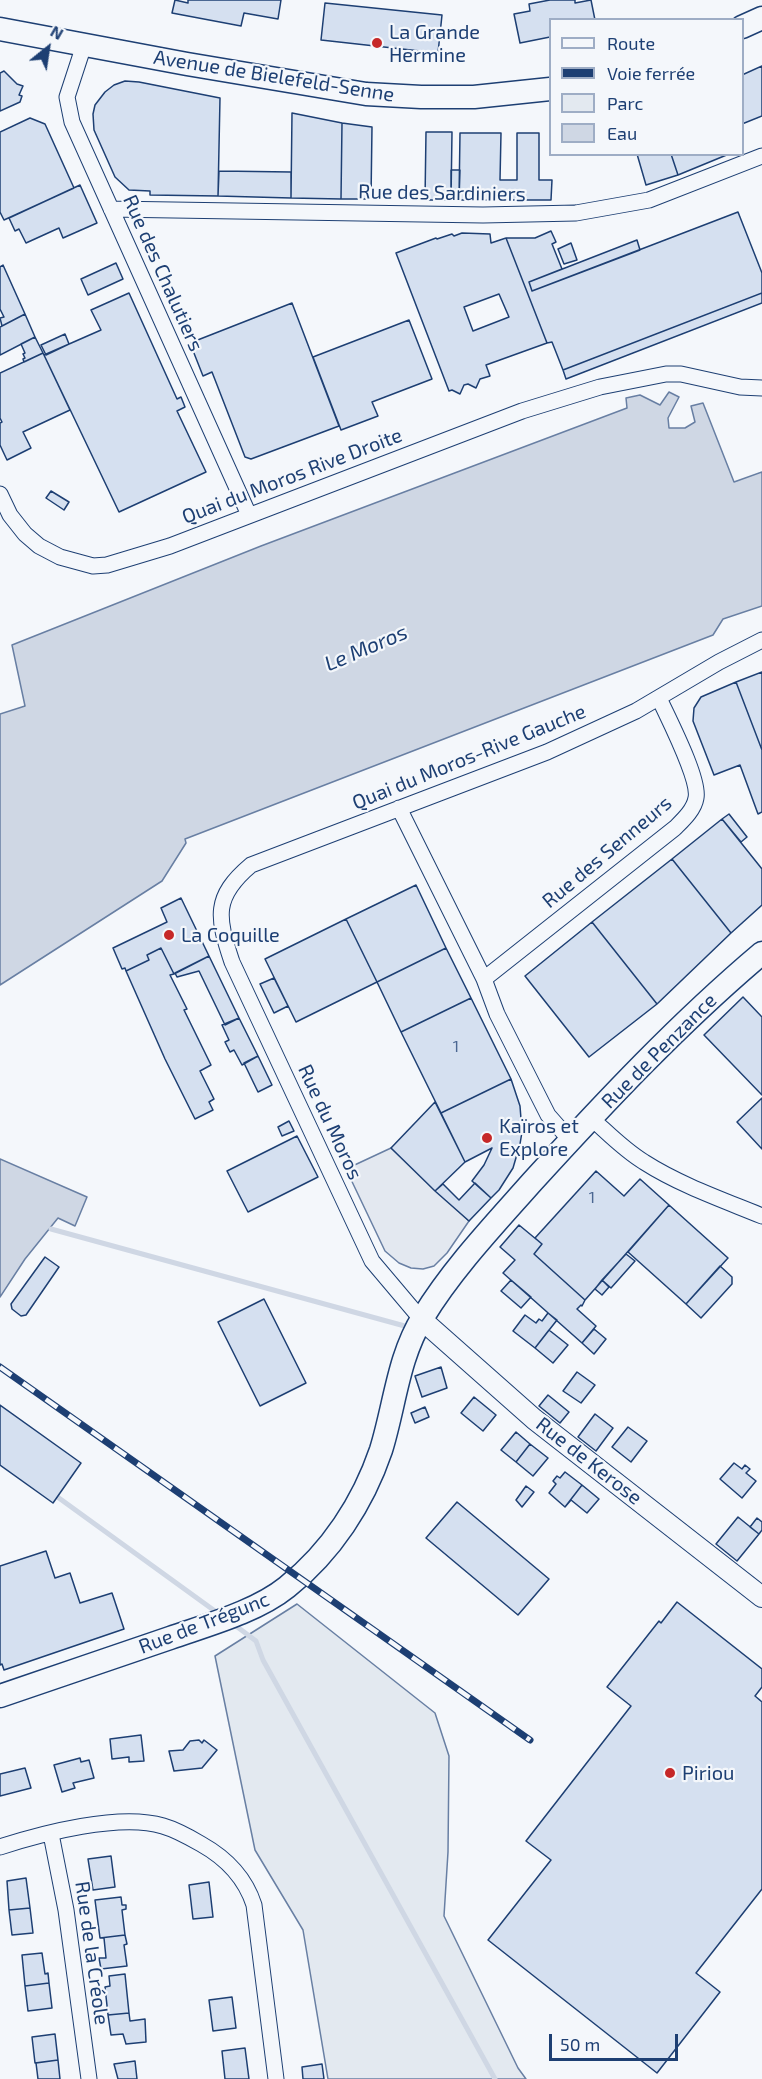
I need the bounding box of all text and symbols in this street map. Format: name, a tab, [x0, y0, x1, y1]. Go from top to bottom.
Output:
north arrow	[18, 18, 78, 78]
legend	[549, 18, 744, 156]
place label: La Grande Hermine	[389, 20, 480, 67]
text: N	[47, 21, 67, 43]
text: Route	[607, 32, 655, 54]
marker: La Grande Hermine	[370, 36, 384, 50]
street label: Avenue de Bielefeld-Senne	[152, 45, 396, 107]
text: Voie ferrée	[607, 62, 695, 84]
text: Parc	[607, 92, 643, 114]
text: Eau	[607, 122, 637, 144]
street label: Rue des Sardiniers	[358, 180, 526, 206]
street label: Rue des Chalutiers	[118, 191, 208, 355]
street label: Quai du Moros Rive Droite	[179, 423, 405, 529]
water label: Le Moros	[321, 619, 411, 677]
street label: Quai du Moros-Rive Gauche	[349, 699, 589, 815]
street label: Rue des Senneurs	[538, 791, 676, 913]
place label: La Coquille	[181, 923, 280, 947]
marker: La Coquille	[162, 928, 176, 942]
street label: Rue de Penzance	[596, 988, 722, 1114]
house number: 1	[453, 1037, 459, 1057]
street label: Rue du Moros	[293, 1061, 367, 1183]
place label: Kaïros et Explore	[499, 1114, 579, 1161]
marker: Kaïros et Explore	[480, 1131, 494, 1145]
house number: 1	[589, 1188, 595, 1208]
street label: Rue de Kerose	[531, 1412, 647, 1510]
street label: Rue de Trégunc	[135, 1587, 273, 1659]
place label: Piriou	[682, 1761, 734, 1785]
marker: Piriou	[663, 1766, 677, 1780]
street label: Rue de la Créole	[70, 1880, 114, 2026]
scale bar	[552, 2022, 681, 2060]
text: 50 m	[560, 2033, 600, 2055]

